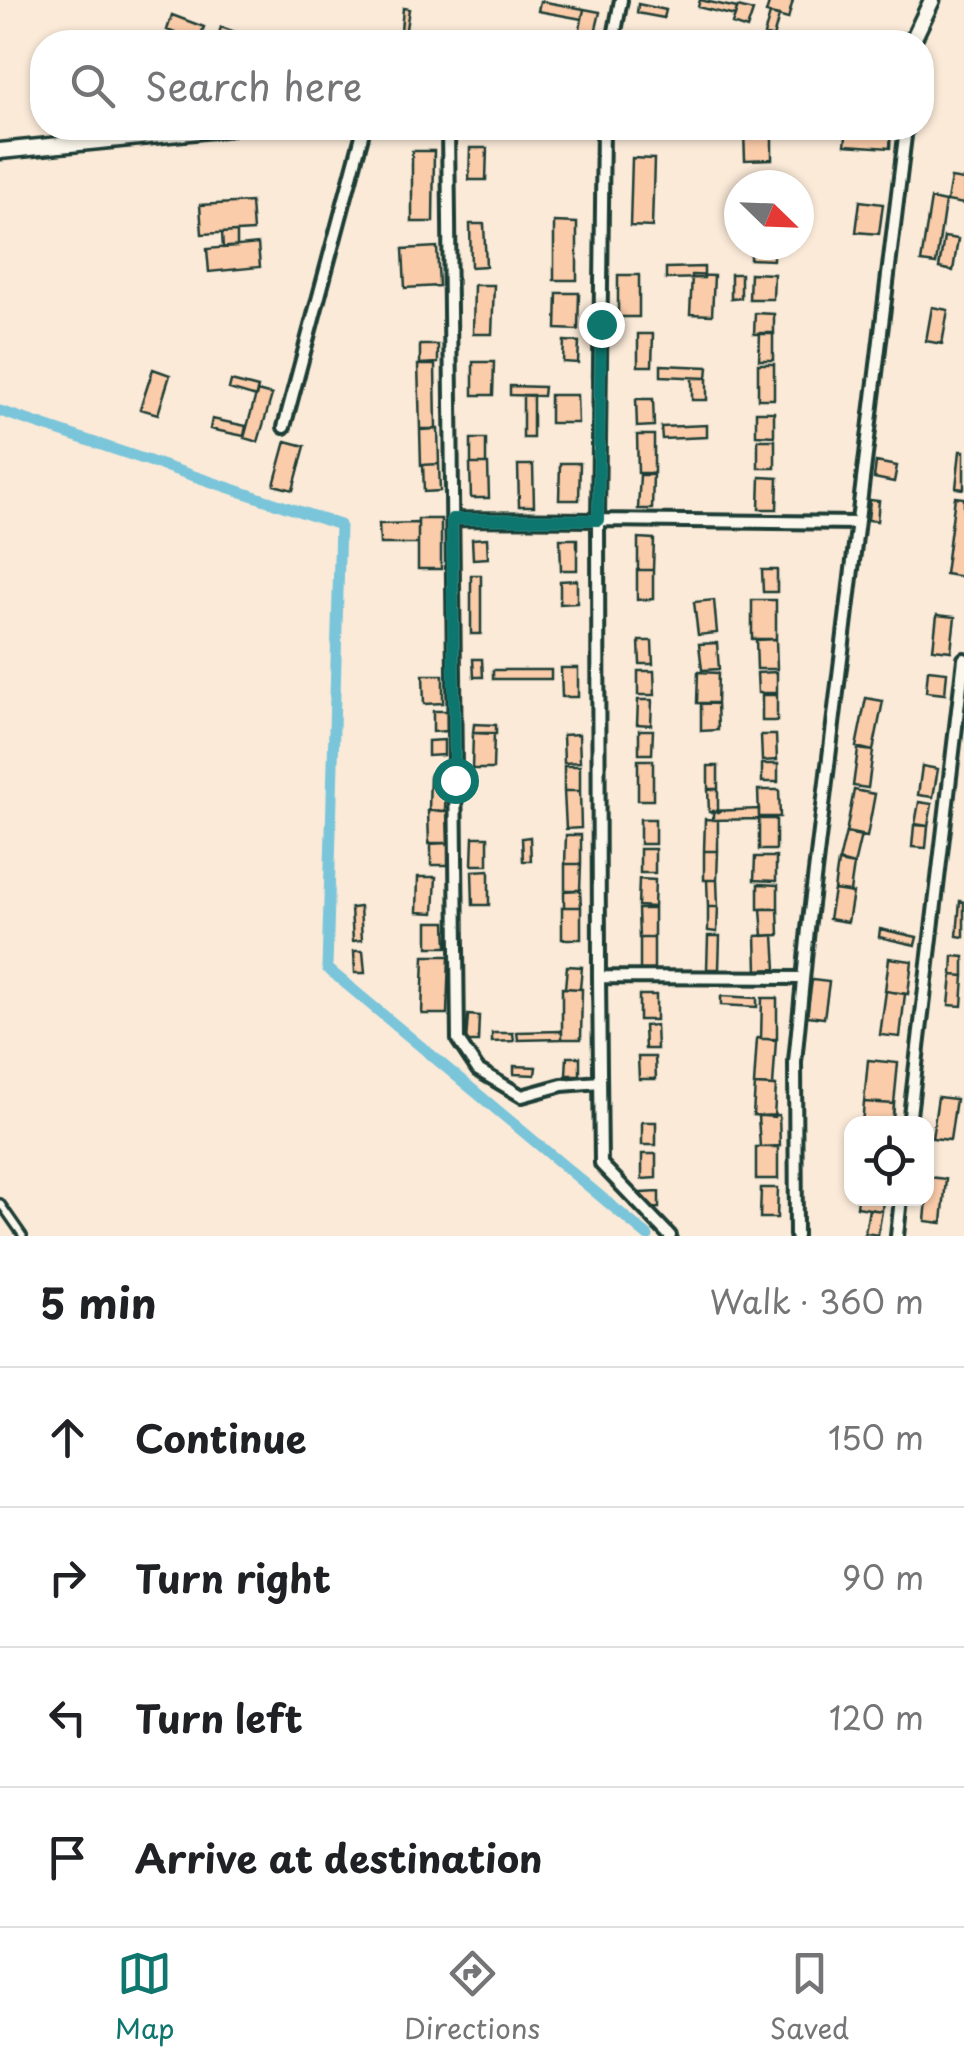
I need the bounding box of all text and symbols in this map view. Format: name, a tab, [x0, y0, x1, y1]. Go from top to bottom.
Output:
search box	[30, 30, 934, 140]
text: Search here	[145, 57, 362, 114]
icon: search	[65, 58, 120, 113]
north arrow	[724, 170, 814, 260]
route end	[579, 302, 625, 348]
route start	[433, 758, 479, 804]
map controls	[844, 1116, 934, 1206]
button: locate	[844, 1116, 934, 1206]
text: 5 min	[40, 1270, 157, 1333]
text: Walk · 360 m	[710, 1277, 924, 1325]
text: Continue	[135, 1409, 306, 1466]
icon: ahead	[40, 1410, 95, 1465]
text: 150 m	[828, 1413, 924, 1461]
text: Turn right	[135, 1549, 331, 1606]
icon: right	[40, 1550, 95, 1605]
text: 90 m	[842, 1553, 924, 1601]
text: Turn left	[135, 1689, 303, 1746]
icon: left	[40, 1690, 95, 1745]
text: 120 m	[829, 1693, 924, 1741]
text: Arrive at destination	[135, 1829, 543, 1886]
icon: arrive	[40, 1830, 95, 1885]
tab: Map	[115, 1946, 175, 2049]
tab: Directions	[404, 1946, 540, 2049]
tab: Saved	[770, 1946, 849, 2049]

